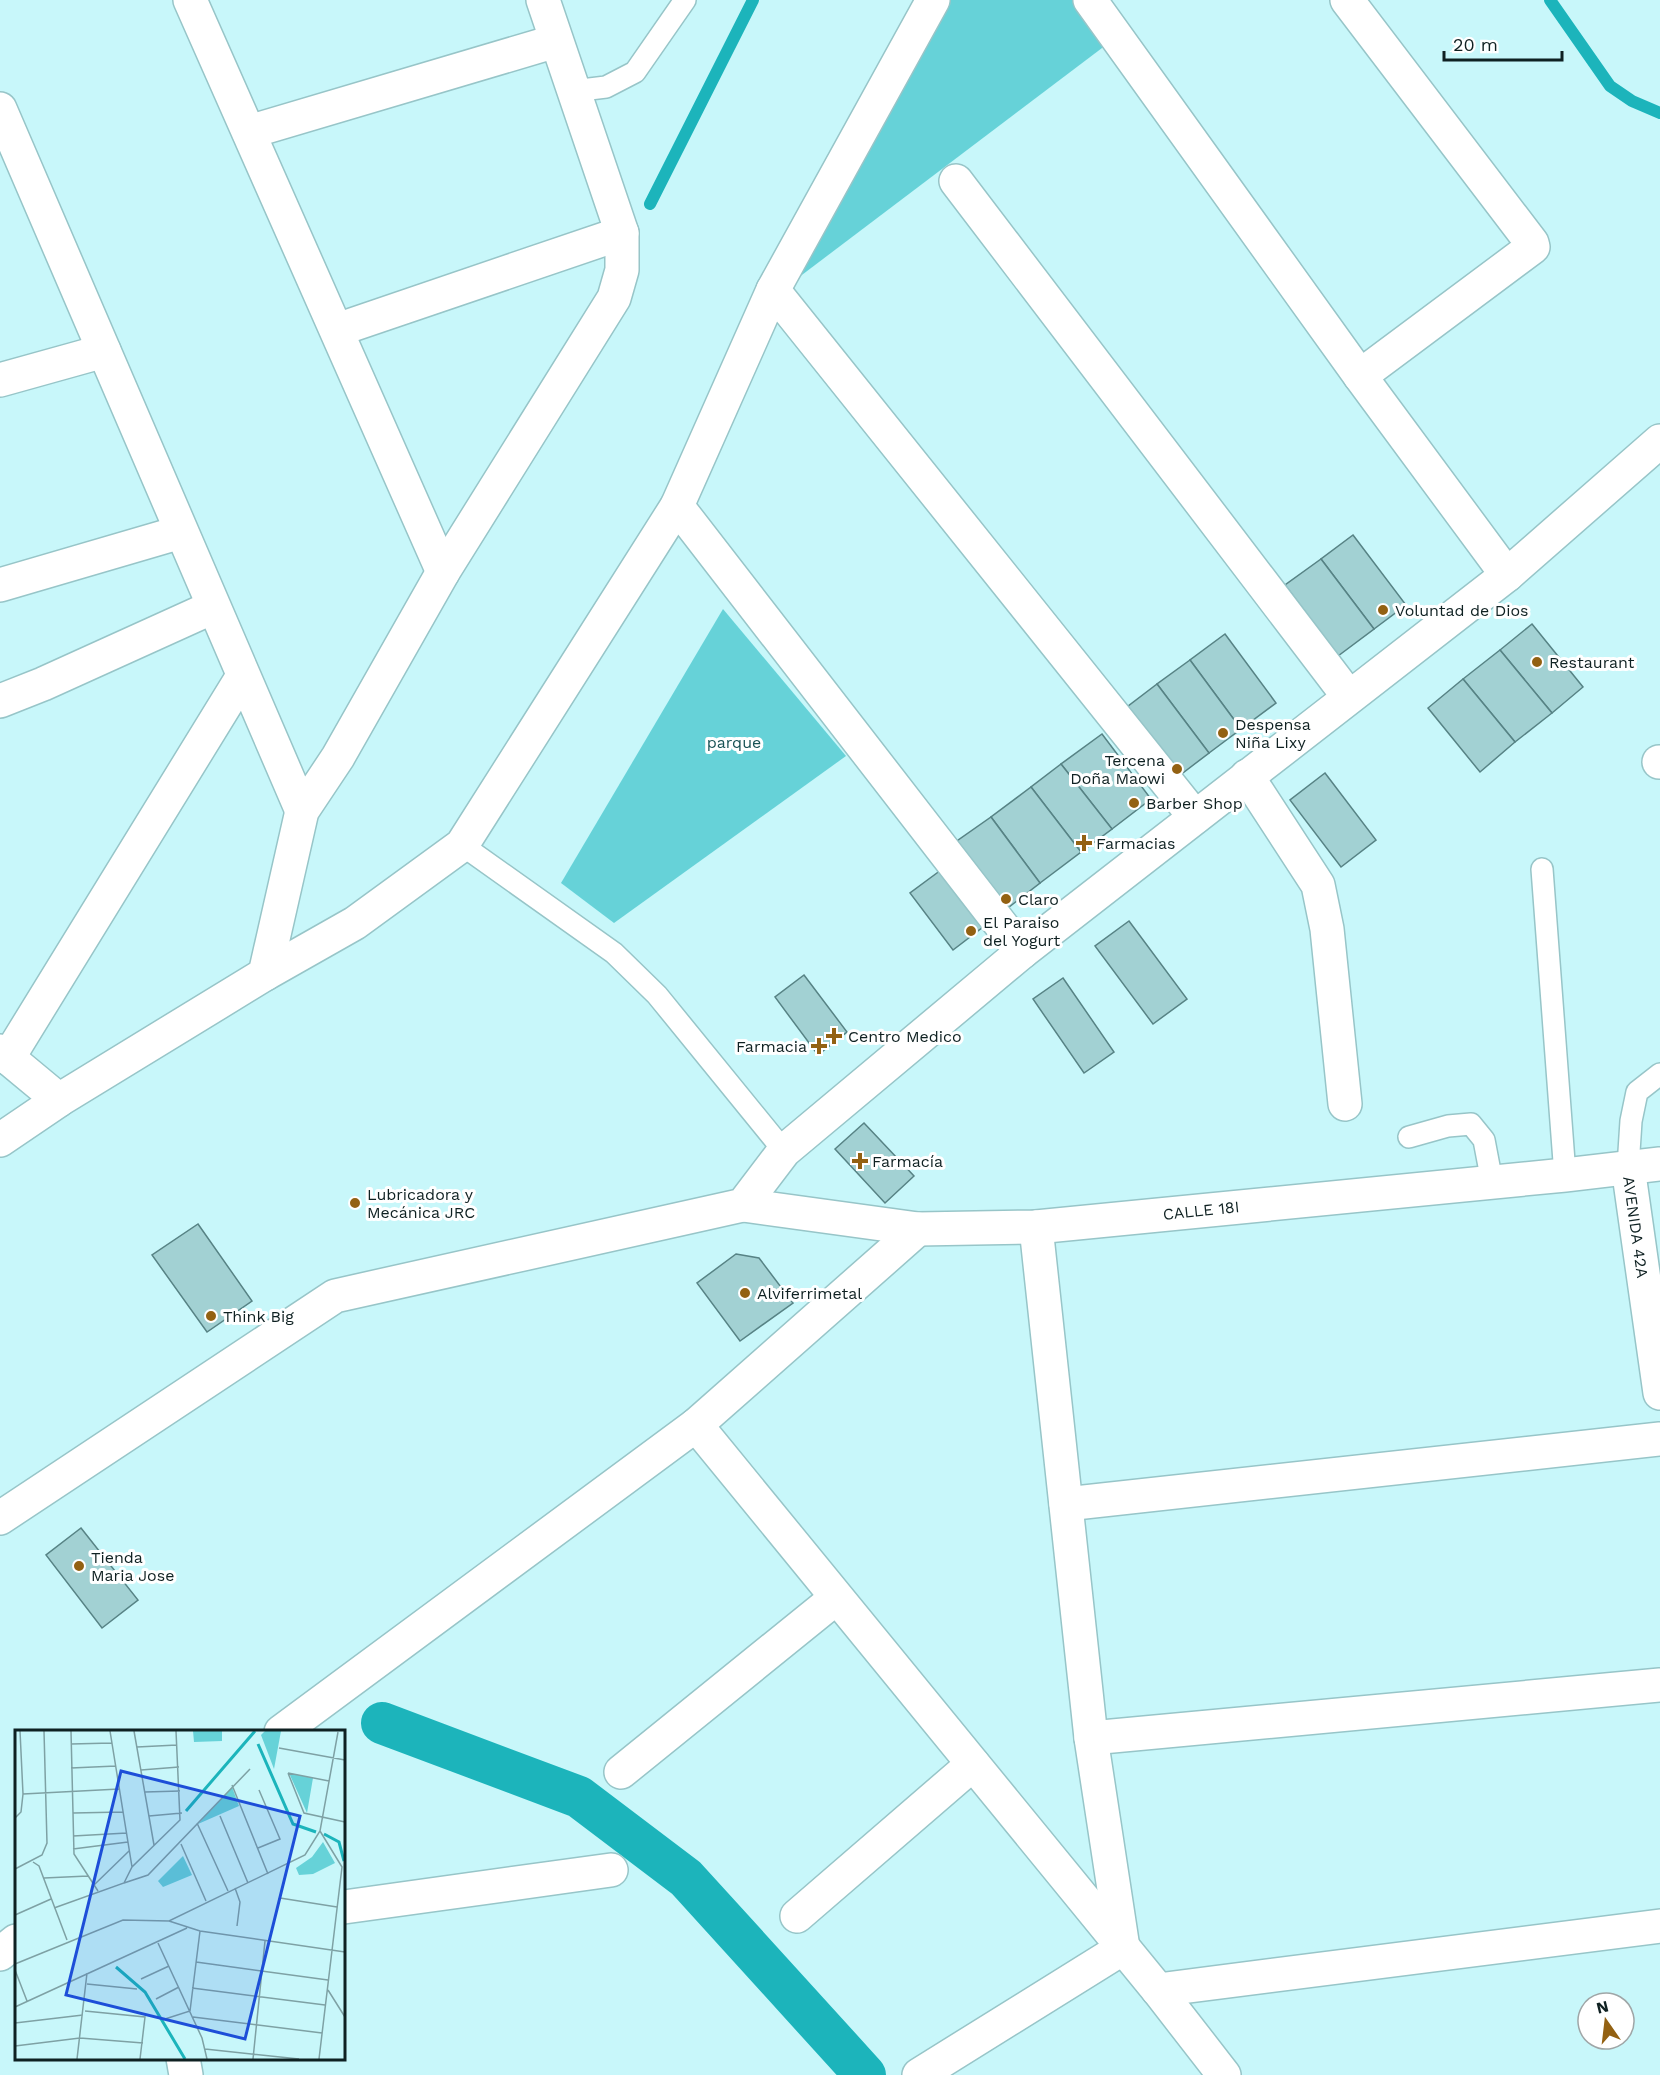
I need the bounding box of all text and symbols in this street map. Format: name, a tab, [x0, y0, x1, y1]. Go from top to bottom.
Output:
scale bar	[1444, 24, 1562, 62]
text: 20 m	[1453, 34, 1498, 55]
place label: Voluntad de Dios	[1395, 601, 1529, 620]
marker: Voluntad de Dios	[1376, 603, 1390, 617]
place label: Restaurant	[1549, 653, 1635, 672]
marker: Restaurant	[1530, 655, 1544, 669]
place label: Despensa Niña Lixy	[1235, 715, 1311, 752]
marker: Despensa Niña Lixy	[1216, 726, 1230, 740]
park label: parque	[707, 733, 761, 752]
place label: Tercena Doña Maowi	[1070, 751, 1165, 788]
marker: Tercena Doña Maowi	[1170, 762, 1184, 776]
place label: Barber Shop	[1146, 794, 1243, 813]
marker: Barber Shop	[1127, 796, 1141, 810]
place label: Farmacias	[1096, 834, 1176, 853]
marker: Farmacias	[1077, 836, 1091, 850]
place label: Claro	[1018, 890, 1059, 909]
marker: Claro	[999, 892, 1013, 906]
place label: El Paraiso del Yogurt	[983, 913, 1060, 950]
marker: El Paraiso del Yogurt	[964, 924, 978, 938]
marker: Centro Medico	[825, 1027, 843, 1045]
place label: Centro Medico	[848, 1027, 962, 1046]
place label: Farmacia	[736, 1037, 807, 1056]
marker: Farmacia	[812, 1039, 826, 1053]
place label: Farmacía	[872, 1152, 943, 1171]
marker: Farmacía	[853, 1154, 867, 1168]
street label: AVENIDA 42A	[1619, 1175, 1652, 1280]
place label: Lubricadora y Mecánica JRC	[367, 1185, 475, 1222]
marker: Lubricadora y Mecánica JRC	[348, 1196, 362, 1210]
street label: CALLE 18I	[1162, 1197, 1240, 1224]
place label: Alviferrimetal	[757, 1284, 862, 1303]
marker: Alviferrimetal	[738, 1286, 752, 1300]
place label: Think Big	[223, 1307, 294, 1326]
marker: Think Big	[204, 1309, 218, 1323]
place label: Tienda Maria Jose	[91, 1548, 174, 1585]
marker: Tienda Maria Jose	[72, 1559, 86, 1573]
inset map	[15, 1730, 345, 2060]
north arrow	[1576, 1991, 1636, 2051]
text: N	[1594, 1996, 1611, 2018]

